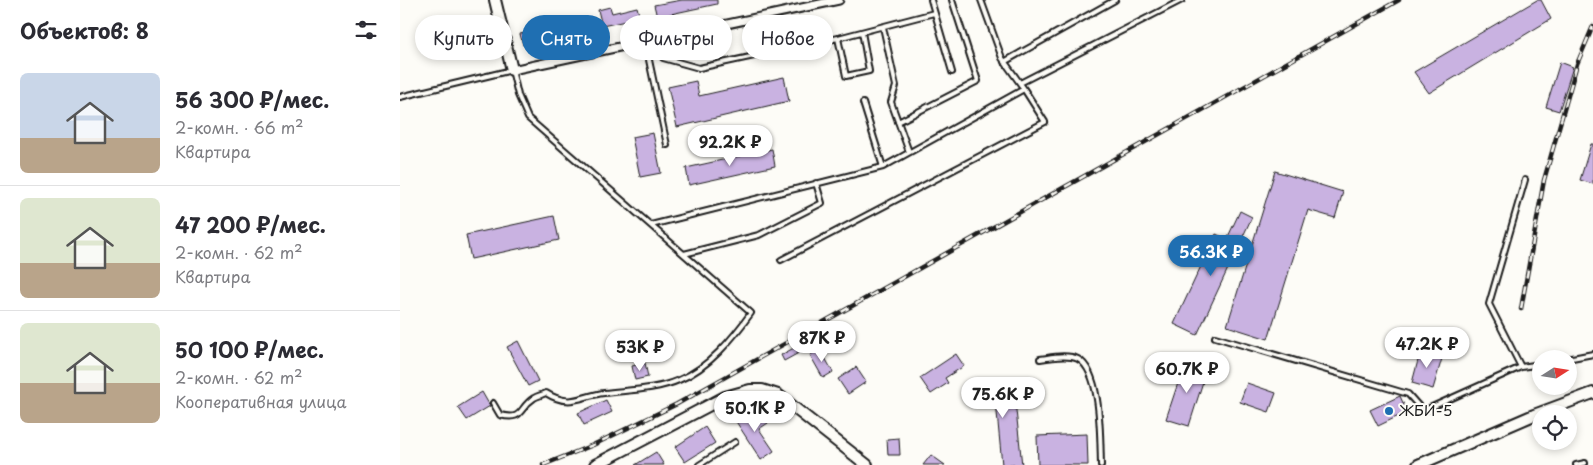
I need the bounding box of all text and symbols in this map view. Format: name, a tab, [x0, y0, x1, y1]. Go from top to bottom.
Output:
text: Объектов: 8	[20, 14, 149, 46]
chip: Купить	[415, 15, 512, 60]
chip: Снять	[522, 15, 610, 60]
chip: Фильтры	[620, 15, 732, 60]
chip: Новое	[742, 15, 833, 60]
icon: filters	[352, 16, 380, 44]
text: 56 300 ₽/мес.	[175, 83, 329, 115]
icon: home	[60, 93, 120, 153]
text: 2-комн. · 66 m²	[175, 115, 304, 139]
pin: 92.2K ₽	[684, 124, 776, 167]
text: 92.2K ₽	[699, 129, 761, 153]
text: Квартира	[175, 139, 250, 163]
text: 47 200 ₽/мес.	[175, 208, 326, 240]
icon: home	[60, 218, 120, 278]
pin: 56.3K ₽	[1165, 234, 1257, 277]
text: 56.3K ₽	[1179, 239, 1243, 263]
text: 2-комн. · 62 m²	[175, 240, 302, 264]
text: Квартира	[175, 264, 250, 288]
pin: 87K ₽	[787, 320, 857, 363]
text: 87K ₽	[799, 325, 845, 349]
pin: 47.2K ₽	[1381, 326, 1473, 369]
pin: 53K ₽	[605, 330, 675, 372]
text: 47.2K ₽	[1396, 331, 1458, 355]
text: 50 100 ₽/мес.	[175, 333, 324, 365]
text: 53K ₽	[616, 334, 664, 358]
icon: home	[60, 343, 120, 403]
north arrow	[1532, 350, 1578, 395]
map controls	[1532, 350, 1577, 450]
pin: 60.7K ₽	[1141, 352, 1233, 394]
text: 60.7K ₽	[1156, 356, 1218, 380]
text: 2-комн. · 62 m²	[175, 365, 302, 389]
pin: 75.6K ₽	[957, 376, 1049, 419]
text: 75.6K ₽	[972, 381, 1034, 405]
text: Кооперативная улица	[175, 389, 347, 413]
pin: 50.1K ₽	[709, 390, 801, 433]
text: 50.1K ₽	[725, 395, 785, 419]
place label: ЖБИ-5	[1398, 398, 1452, 421]
marker: ЖБИ-5	[1383, 405, 1395, 417]
button: locate	[1532, 405, 1577, 450]

